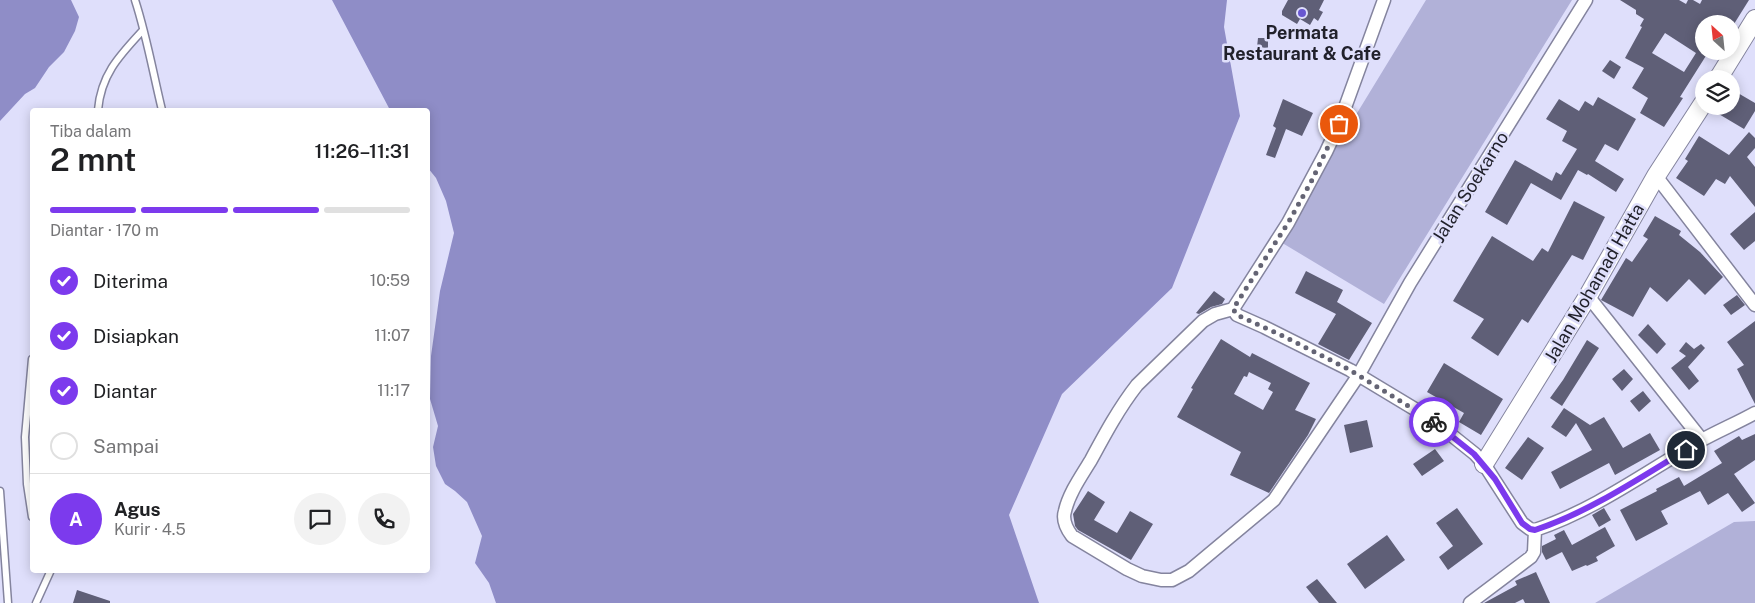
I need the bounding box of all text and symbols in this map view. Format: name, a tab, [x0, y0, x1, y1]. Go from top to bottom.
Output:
marker: Permata Restaurant & Cafe	[1296, 7, 1308, 19]
north arrow	[1695, 15, 1740, 60]
map controls	[1695, 15, 1740, 115]
place label: Permata Restaurant & Cafe	[1223, 22, 1381, 64]
button: layers	[1695, 70, 1740, 115]
pin	[1318, 103, 1360, 145]
icon: bag	[1325, 110, 1353, 138]
text: Tiba dalam	[50, 122, 131, 141]
street label: Jalan Soekarno	[1427, 128, 1513, 246]
text: 11:26–11:31	[315, 140, 410, 162]
text: 2 mnt	[50, 141, 136, 178]
street label: Jalan Mohamad Hatta	[1540, 200, 1648, 366]
text: Diantar · 170 m	[50, 221, 159, 240]
icon: check	[50, 267, 78, 295]
text: Diterima	[93, 270, 168, 292]
text: 10:59	[370, 271, 410, 290]
icon: check	[50, 322, 78, 350]
text: Disiapkan	[93, 325, 179, 347]
text: 11:07	[374, 326, 410, 345]
icon: check	[50, 377, 78, 405]
text: Diantar	[93, 380, 157, 402]
text: 11:17	[377, 381, 410, 400]
courier	[1409, 397, 1459, 447]
icon: bike	[1420, 408, 1448, 436]
pin	[1665, 429, 1707, 471]
text: Sampai	[93, 435, 159, 457]
icon: home	[1672, 436, 1700, 464]
button: chat	[294, 493, 346, 545]
button: phone	[358, 493, 410, 545]
text: Agus	[114, 498, 161, 520]
text: A	[69, 508, 83, 530]
text: Kurir · 4.5	[114, 520, 186, 539]

